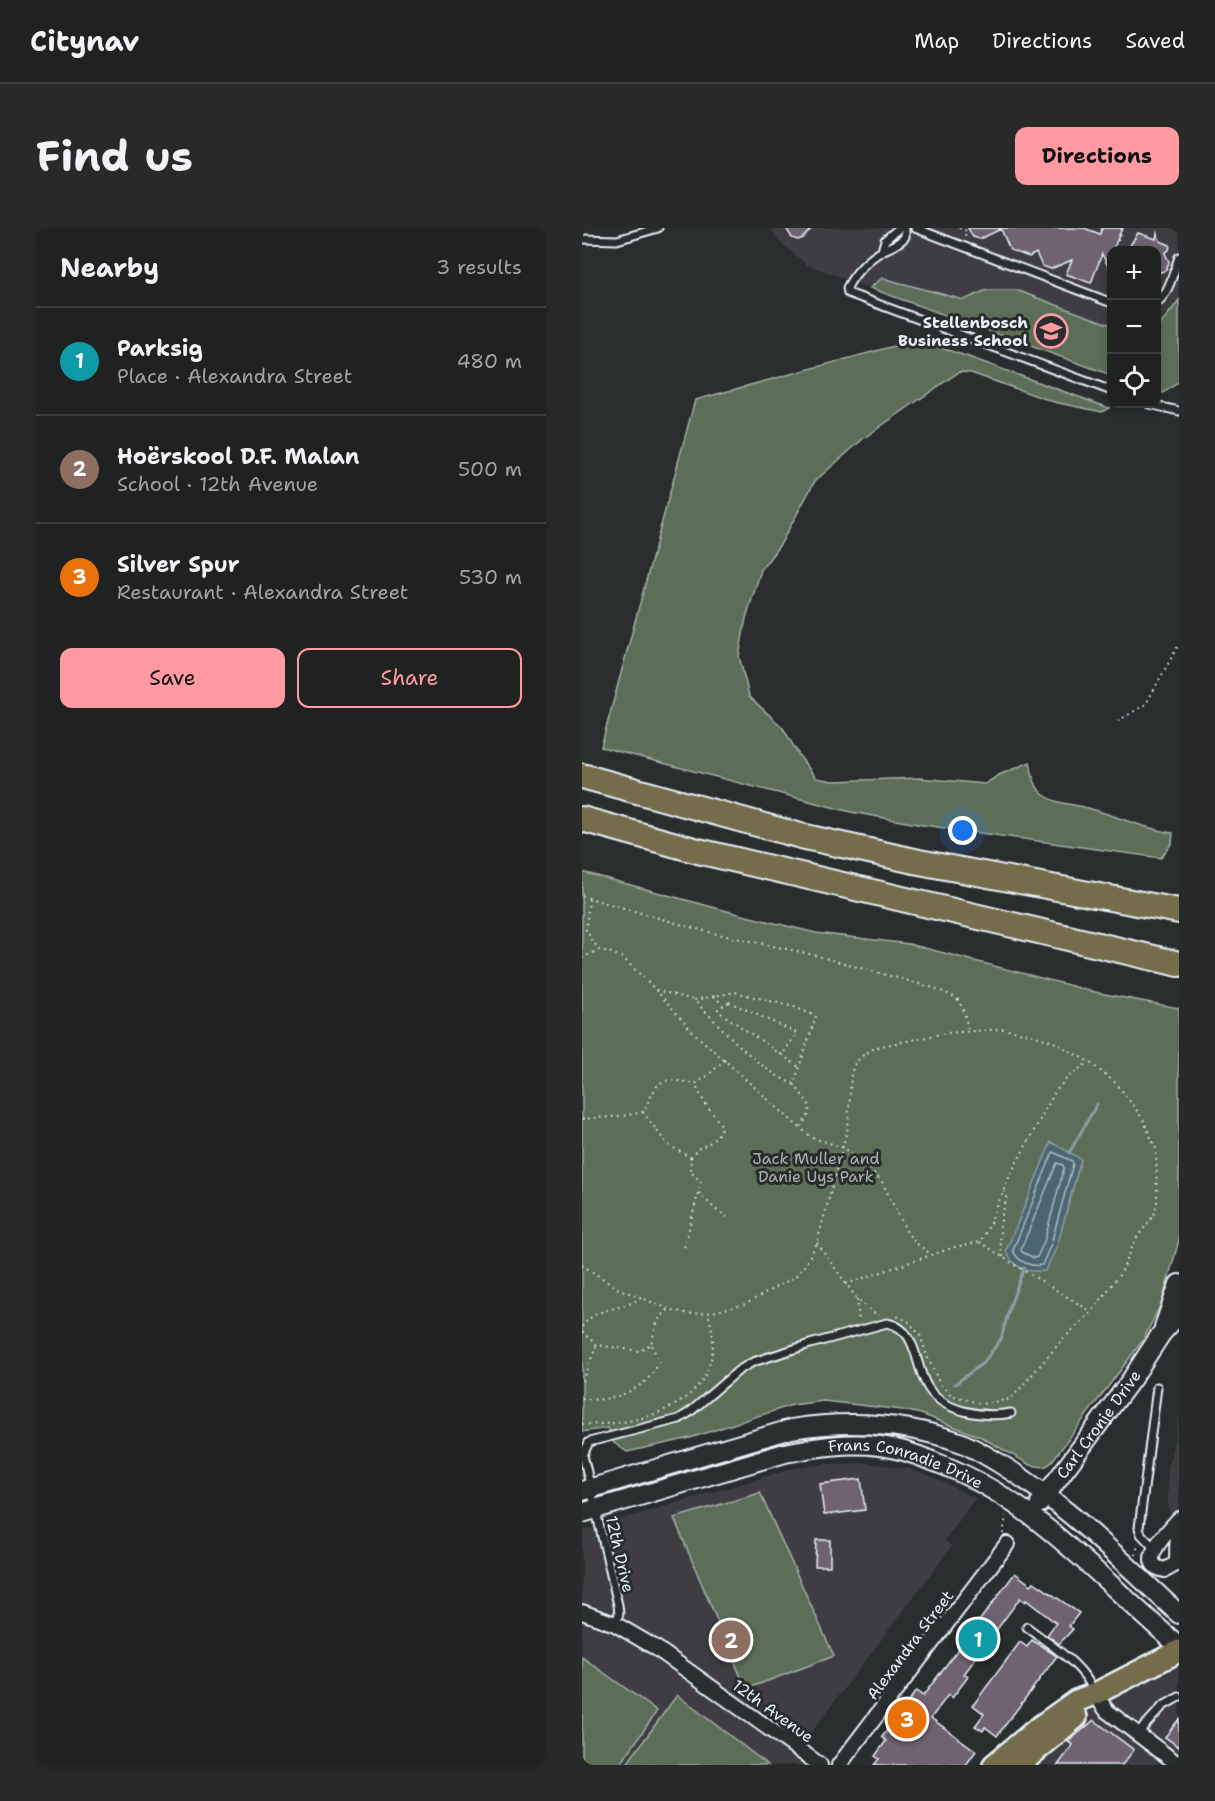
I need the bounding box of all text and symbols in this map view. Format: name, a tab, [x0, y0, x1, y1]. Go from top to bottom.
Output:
text: Citynav	[30, 22, 139, 60]
text: Map	[914, 27, 959, 55]
text: Directions	[992, 27, 1092, 55]
text: Saved	[1125, 27, 1185, 55]
button: Directions	[1015, 127, 1179, 185]
text: Find us	[36, 128, 193, 184]
map controls	[1107, 246, 1161, 408]
button: +	[1107, 246, 1161, 300]
text: Nearby	[60, 250, 159, 285]
text: 3 results	[436, 254, 522, 280]
button: −	[1107, 300, 1161, 354]
place label: Stellenbosch Business School	[898, 312, 1028, 351]
school or university icon: Stellenbosch Business School	[1033, 313, 1069, 349]
text: Parksig	[117, 334, 203, 363]
text: 1	[75, 348, 84, 374]
text: 480 m	[457, 348, 522, 374]
button: locate	[1107, 354, 1161, 408]
text: Place · Alexandra Street	[117, 363, 352, 389]
text: Hoërskool D.F. Malan	[117, 442, 359, 471]
text: 2	[73, 456, 87, 482]
text: 500 m	[458, 456, 522, 482]
text: School · 12th Avenue	[117, 471, 318, 497]
text: Silver Spur	[117, 550, 239, 579]
text: 3	[73, 564, 87, 590]
text: 530 m	[459, 564, 522, 590]
text: Restaurant · Alexandra Street	[117, 579, 409, 605]
button: Save	[60, 648, 285, 708]
button: Share	[297, 648, 522, 708]
your location	[948, 816, 977, 845]
park label: Jack Muller and Danie Uys Park	[752, 1148, 880, 1187]
street label: Carl Cronje Drive	[1051, 1366, 1145, 1483]
street label: Frans Conradie Drive	[827, 1434, 987, 1493]
street label: 12th Drive	[601, 1514, 639, 1594]
street label: Alexandra Street	[862, 1586, 958, 1704]
pin: 1	[958, 1616, 998, 1662]
pin: 2	[712, 1618, 750, 1662]
street label: 12th Avenue	[728, 1675, 818, 1747]
pin: 3	[888, 1696, 926, 1742]

